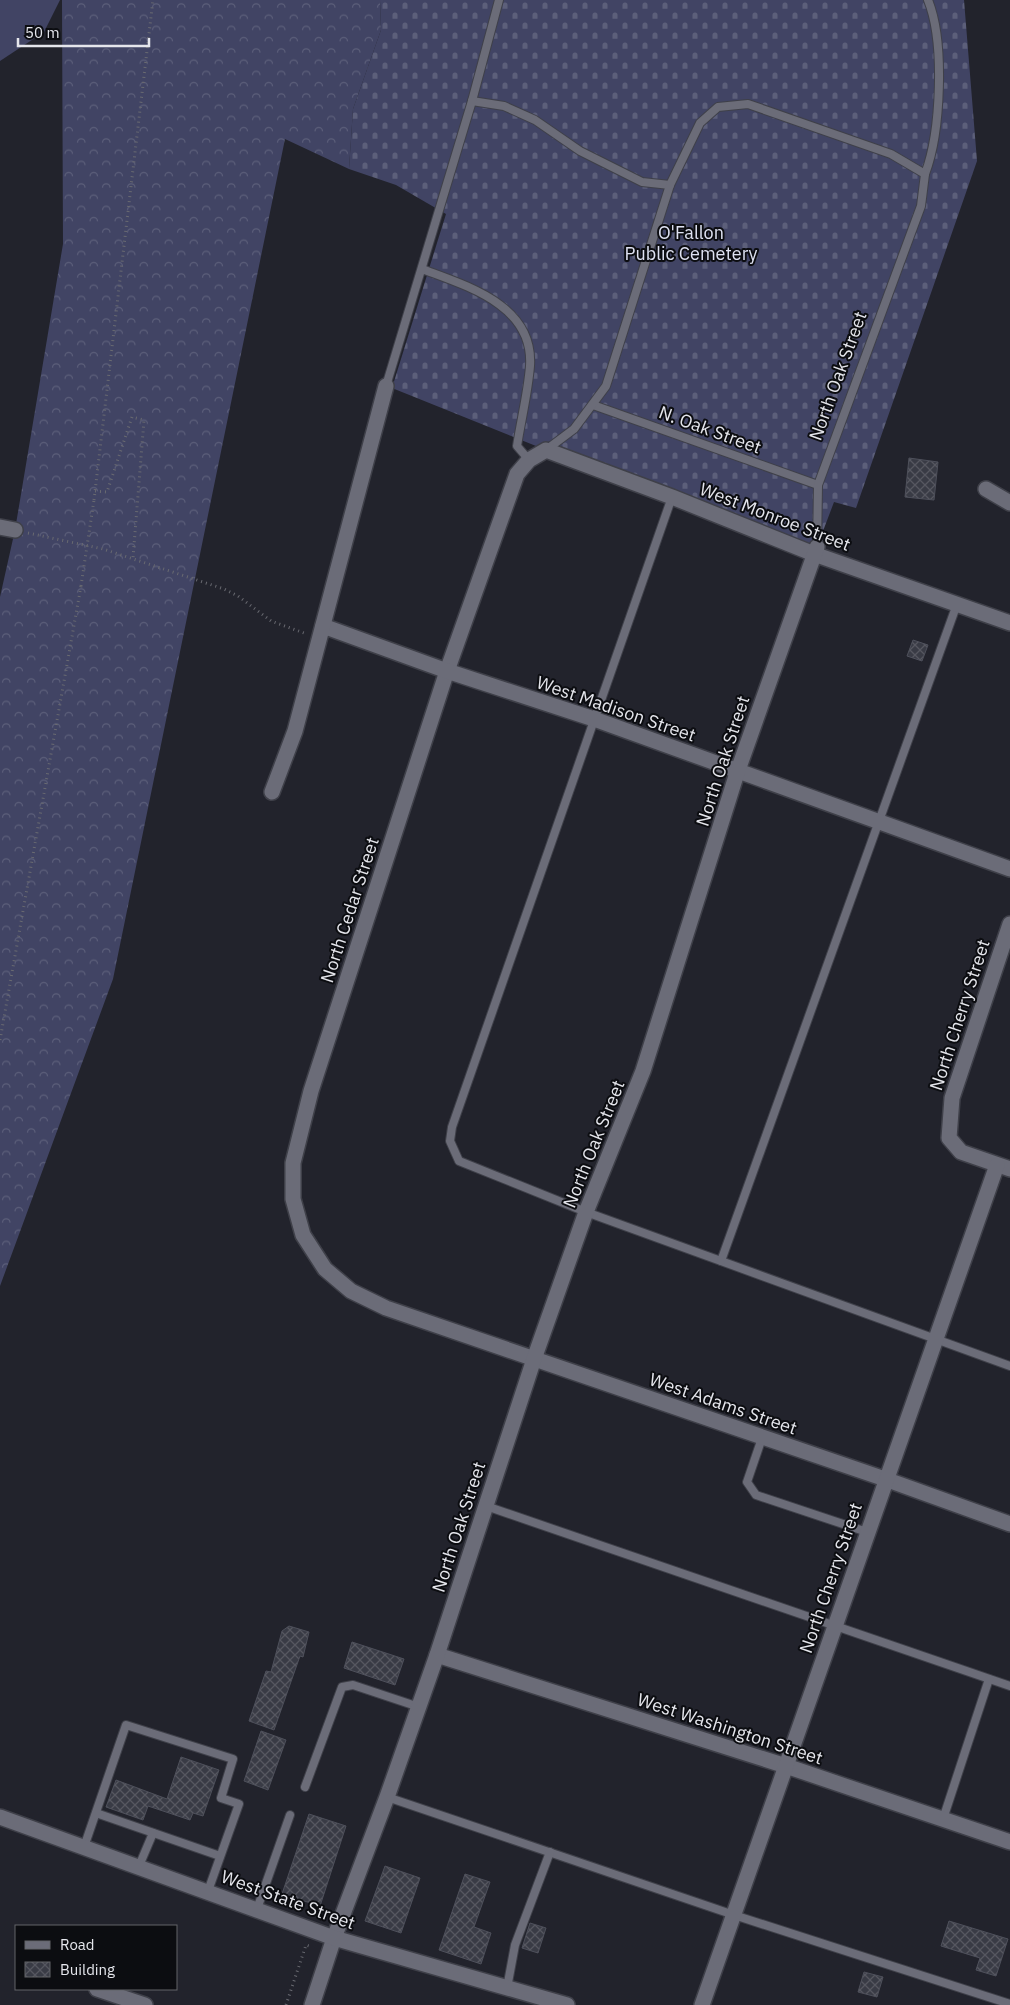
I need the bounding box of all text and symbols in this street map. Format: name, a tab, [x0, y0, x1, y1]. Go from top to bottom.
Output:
scale bar	[18, 15, 149, 47]
text: 50 m	[25, 23, 60, 42]
park label: O'Fallon Public Cemetery	[625, 221, 757, 265]
street label: North Oak Street	[804, 308, 872, 444]
street label: N. Oak Street	[656, 400, 765, 459]
street label: West Monroe Street	[696, 477, 854, 556]
street label: West Madison Street	[534, 671, 699, 747]
street label: North Oak Street	[691, 693, 754, 829]
street label: North Cedar Street	[315, 834, 384, 986]
street label: North Cherry Street	[924, 936, 995, 1093]
street label: North Oak Street	[557, 1077, 630, 1211]
street label: West Adams Street	[646, 1367, 800, 1440]
street label: North Oak Street	[427, 1459, 490, 1595]
street label: North Cherry Street	[794, 1500, 867, 1656]
street label: West Washington Street	[634, 1688, 826, 1769]
street label: West State Street	[218, 1865, 358, 1934]
legend	[15, 1925, 178, 1990]
text: Road	[60, 1935, 95, 1954]
text: Building	[60, 1960, 115, 1979]

